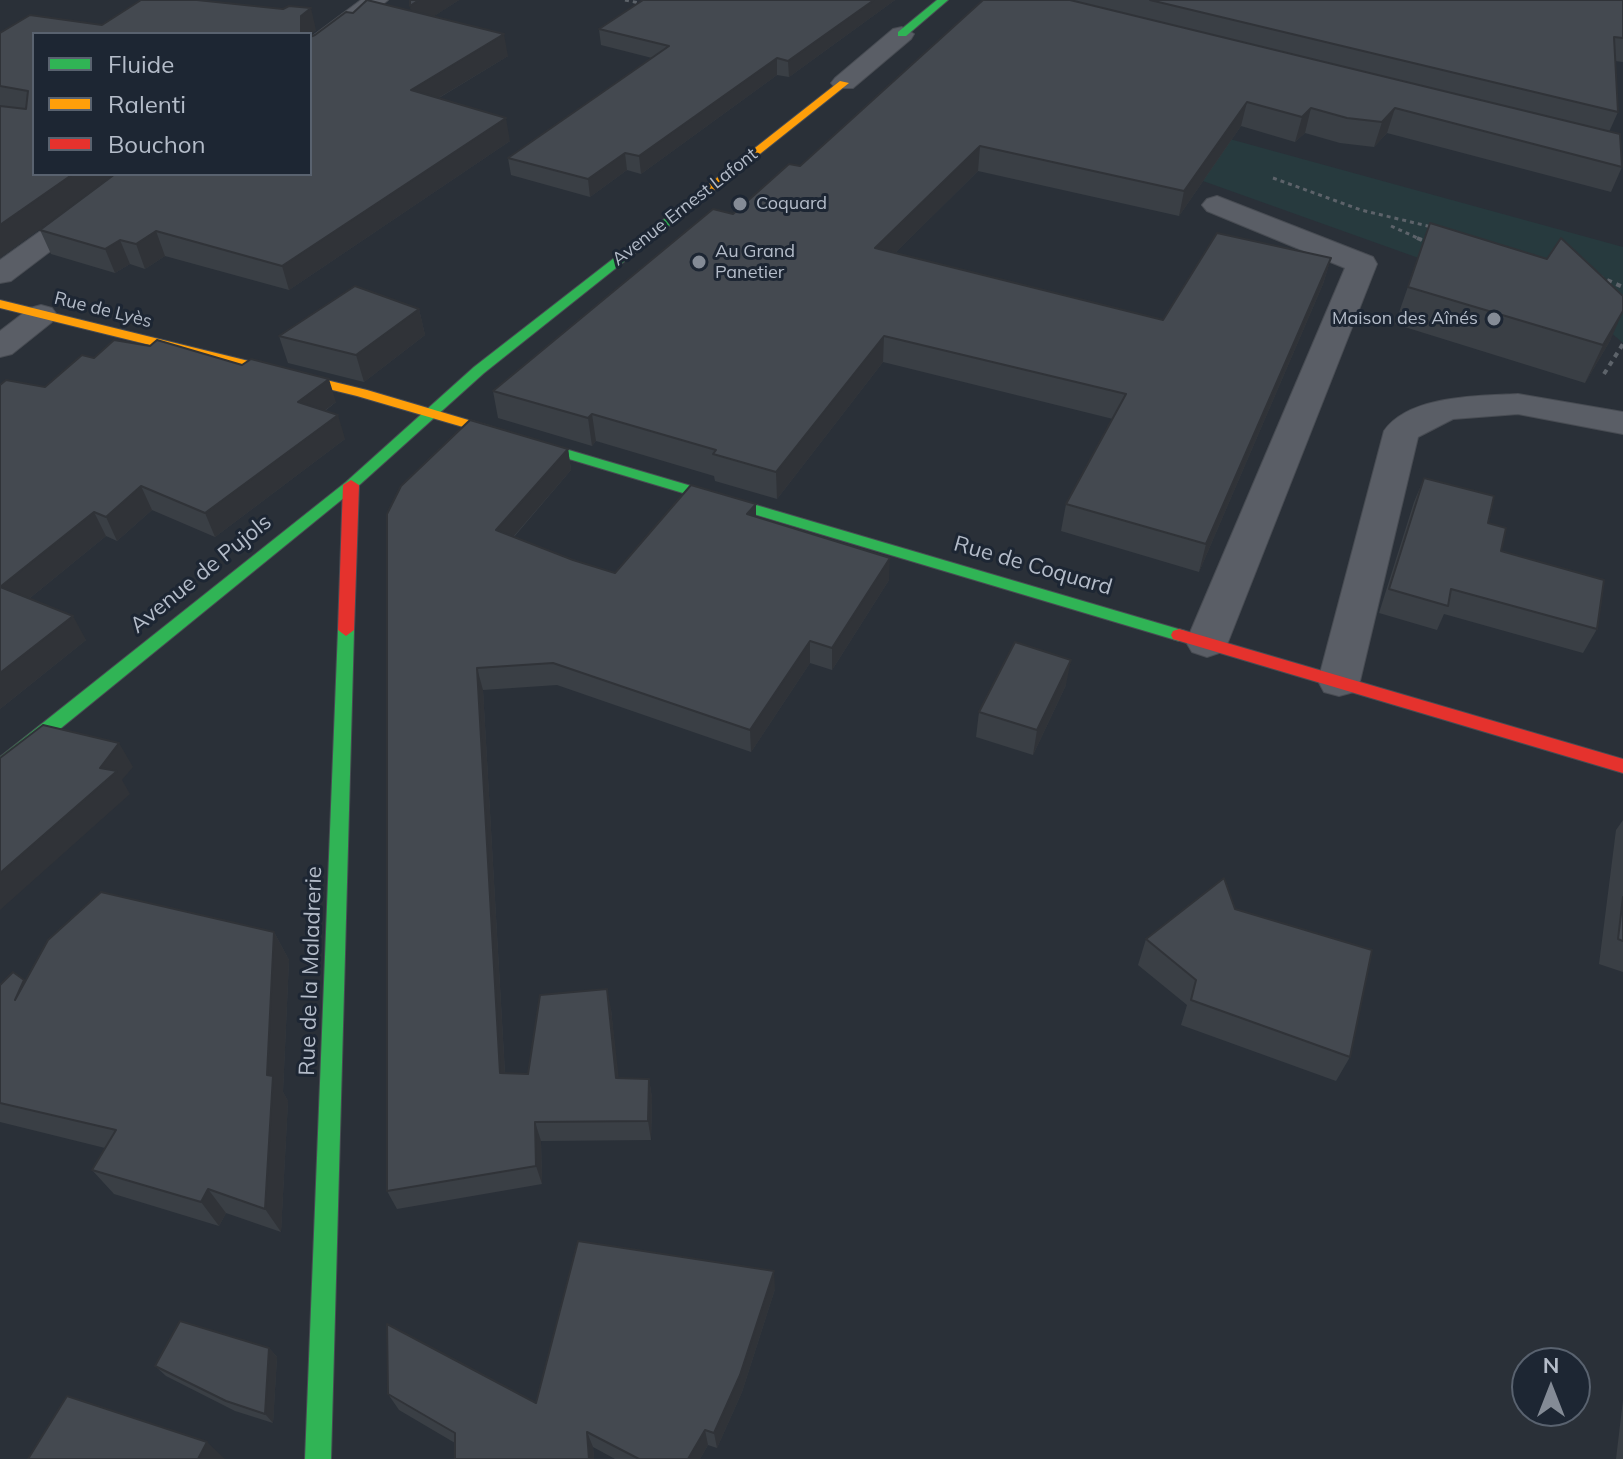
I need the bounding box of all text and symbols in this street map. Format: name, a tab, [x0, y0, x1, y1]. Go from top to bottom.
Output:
legend	[32, 32, 312, 176]
text: Fluide	[108, 49, 174, 79]
text: Ralenti	[108, 89, 186, 119]
text: Bouchon	[108, 129, 206, 159]
street label: Avenue Ernest Lafont	[608, 144, 762, 270]
place label: Coquard	[756, 193, 827, 215]
marker: Coquard	[731, 195, 749, 213]
place label: Au Grand Panetier	[715, 241, 795, 284]
marker: Au Grand Panetier	[690, 253, 708, 271]
street label: Rue de Lyès	[52, 287, 154, 333]
place label: Maison des Aînés	[1332, 308, 1478, 330]
marker: Maison des Aînés	[1485, 310, 1503, 328]
street label: Avenue de Pujols	[125, 509, 277, 639]
street label: Rue de Coquard	[951, 531, 1115, 601]
street label: Rue de la Maladrerie	[294, 866, 328, 1076]
north arrow	[1511, 1347, 1591, 1427]
text: N	[1543, 1351, 1559, 1379]

